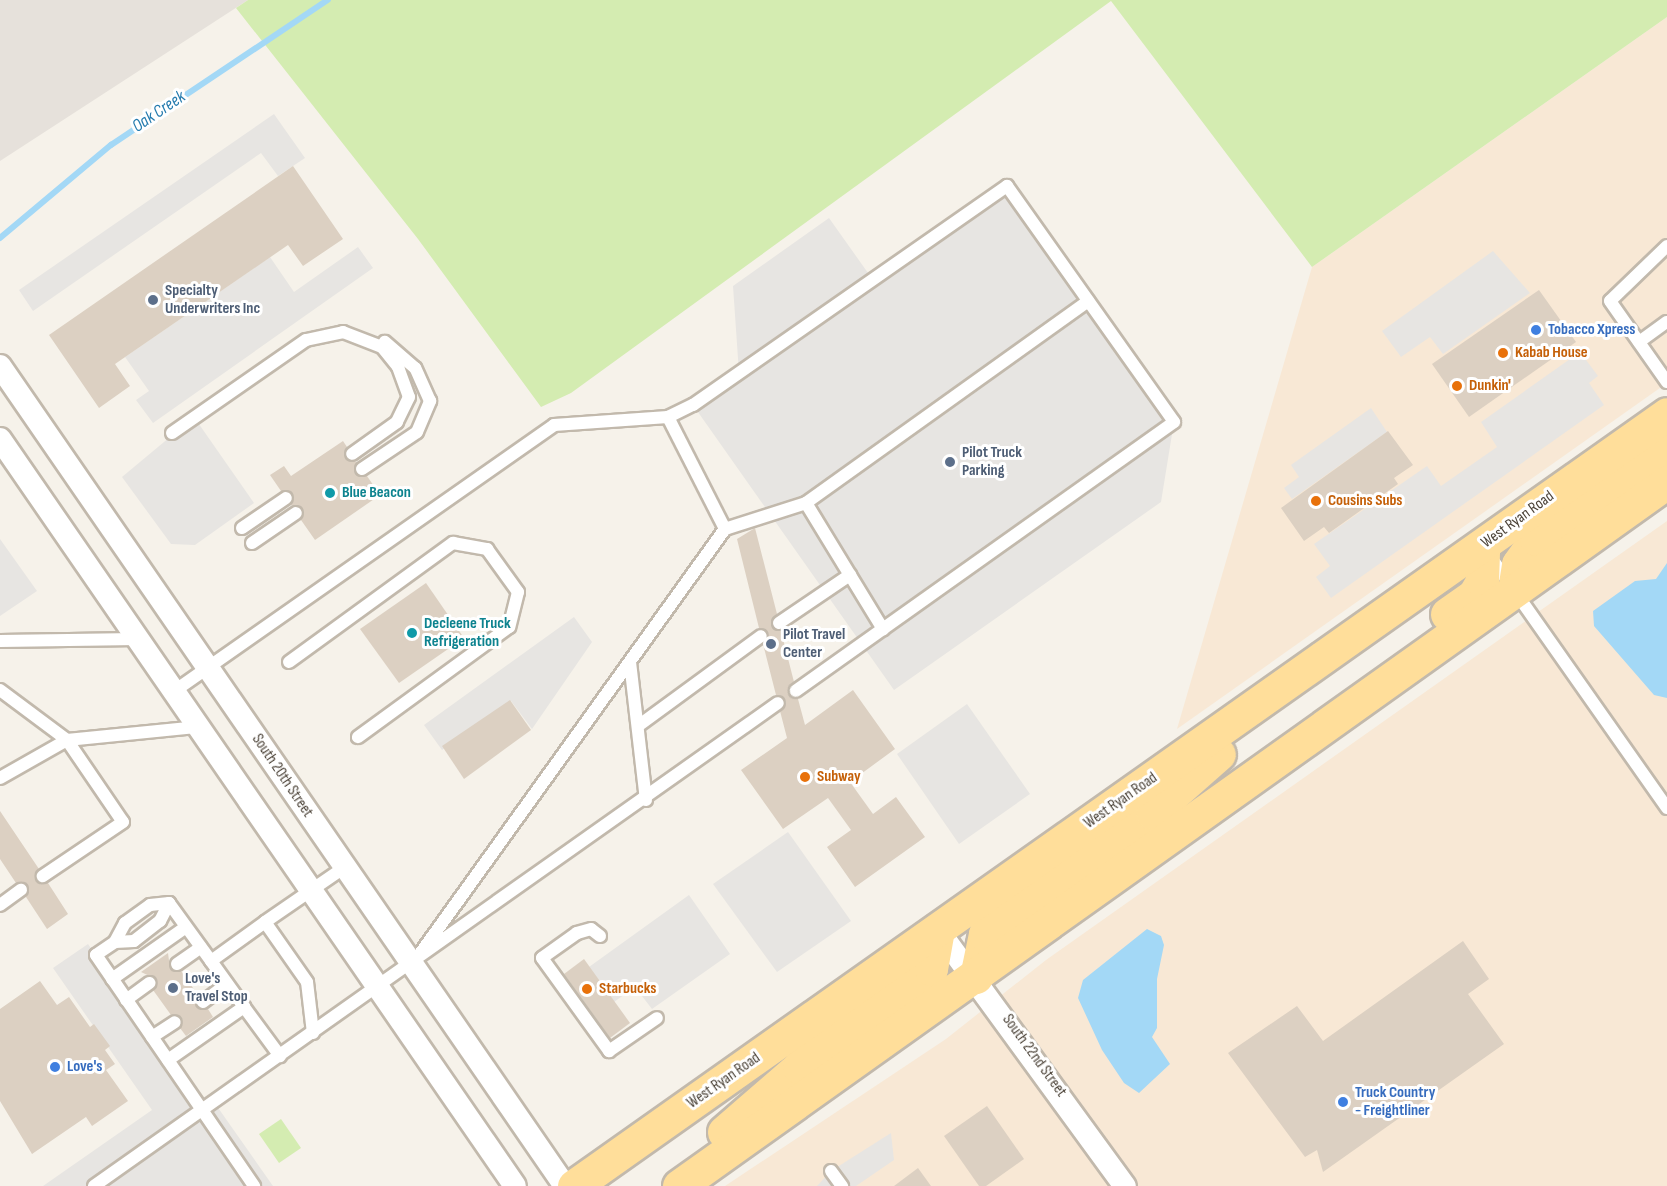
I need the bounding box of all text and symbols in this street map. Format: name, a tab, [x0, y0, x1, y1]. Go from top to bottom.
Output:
water label: Oak Creek	[128, 86, 190, 138]
place label: Specialty Underwriters Inc	[165, 281, 260, 319]
marker: Specialty Underwriters Inc	[146, 293, 160, 307]
place label: Tobacco Xpress	[1548, 320, 1635, 340]
marker: Tobacco Xpress	[1529, 323, 1543, 337]
place label: Kabab House	[1515, 343, 1588, 363]
marker: Kabab House	[1496, 346, 1510, 360]
place label: Dunkin'	[1469, 376, 1511, 396]
marker: Dunkin'	[1450, 379, 1464, 393]
place label: Pilot Truck Parking	[962, 443, 1022, 481]
marker: Pilot Truck Parking	[943, 455, 957, 469]
place label: Blue Beacon	[342, 483, 411, 503]
marker: Blue Beacon	[323, 486, 337, 500]
street label: West Ryan Road	[1478, 487, 1558, 553]
place label: Cousins Subs	[1328, 491, 1403, 511]
marker: Cousins Subs	[1309, 494, 1323, 508]
place label: Decleene Truck Refrigeration	[424, 614, 511, 652]
place label: Pilot Travel Center	[783, 625, 845, 663]
marker: Decleene Truck Refrigeration	[405, 626, 419, 640]
marker: Pilot Travel Center	[764, 637, 778, 651]
street label: South 20th Street	[247, 731, 317, 821]
place label: Subway	[817, 767, 861, 787]
street label: West Ryan Road	[1081, 769, 1161, 833]
marker: Subway	[798, 770, 812, 784]
place label: Love's Travel Stop	[185, 969, 248, 1007]
place label: Starbucks	[599, 979, 656, 999]
marker: Love's Travel Stop	[166, 981, 180, 995]
marker: Starbucks	[580, 982, 594, 996]
street label: South 22nd Street	[998, 1011, 1070, 1101]
street label: West Ryan Road	[684, 1049, 764, 1113]
place label: Love's	[67, 1057, 102, 1077]
marker: Love's	[48, 1060, 62, 1074]
place label: Truck Country - Freightliner	[1355, 1083, 1435, 1121]
marker: Truck Country - Freightliner	[1336, 1095, 1350, 1109]

